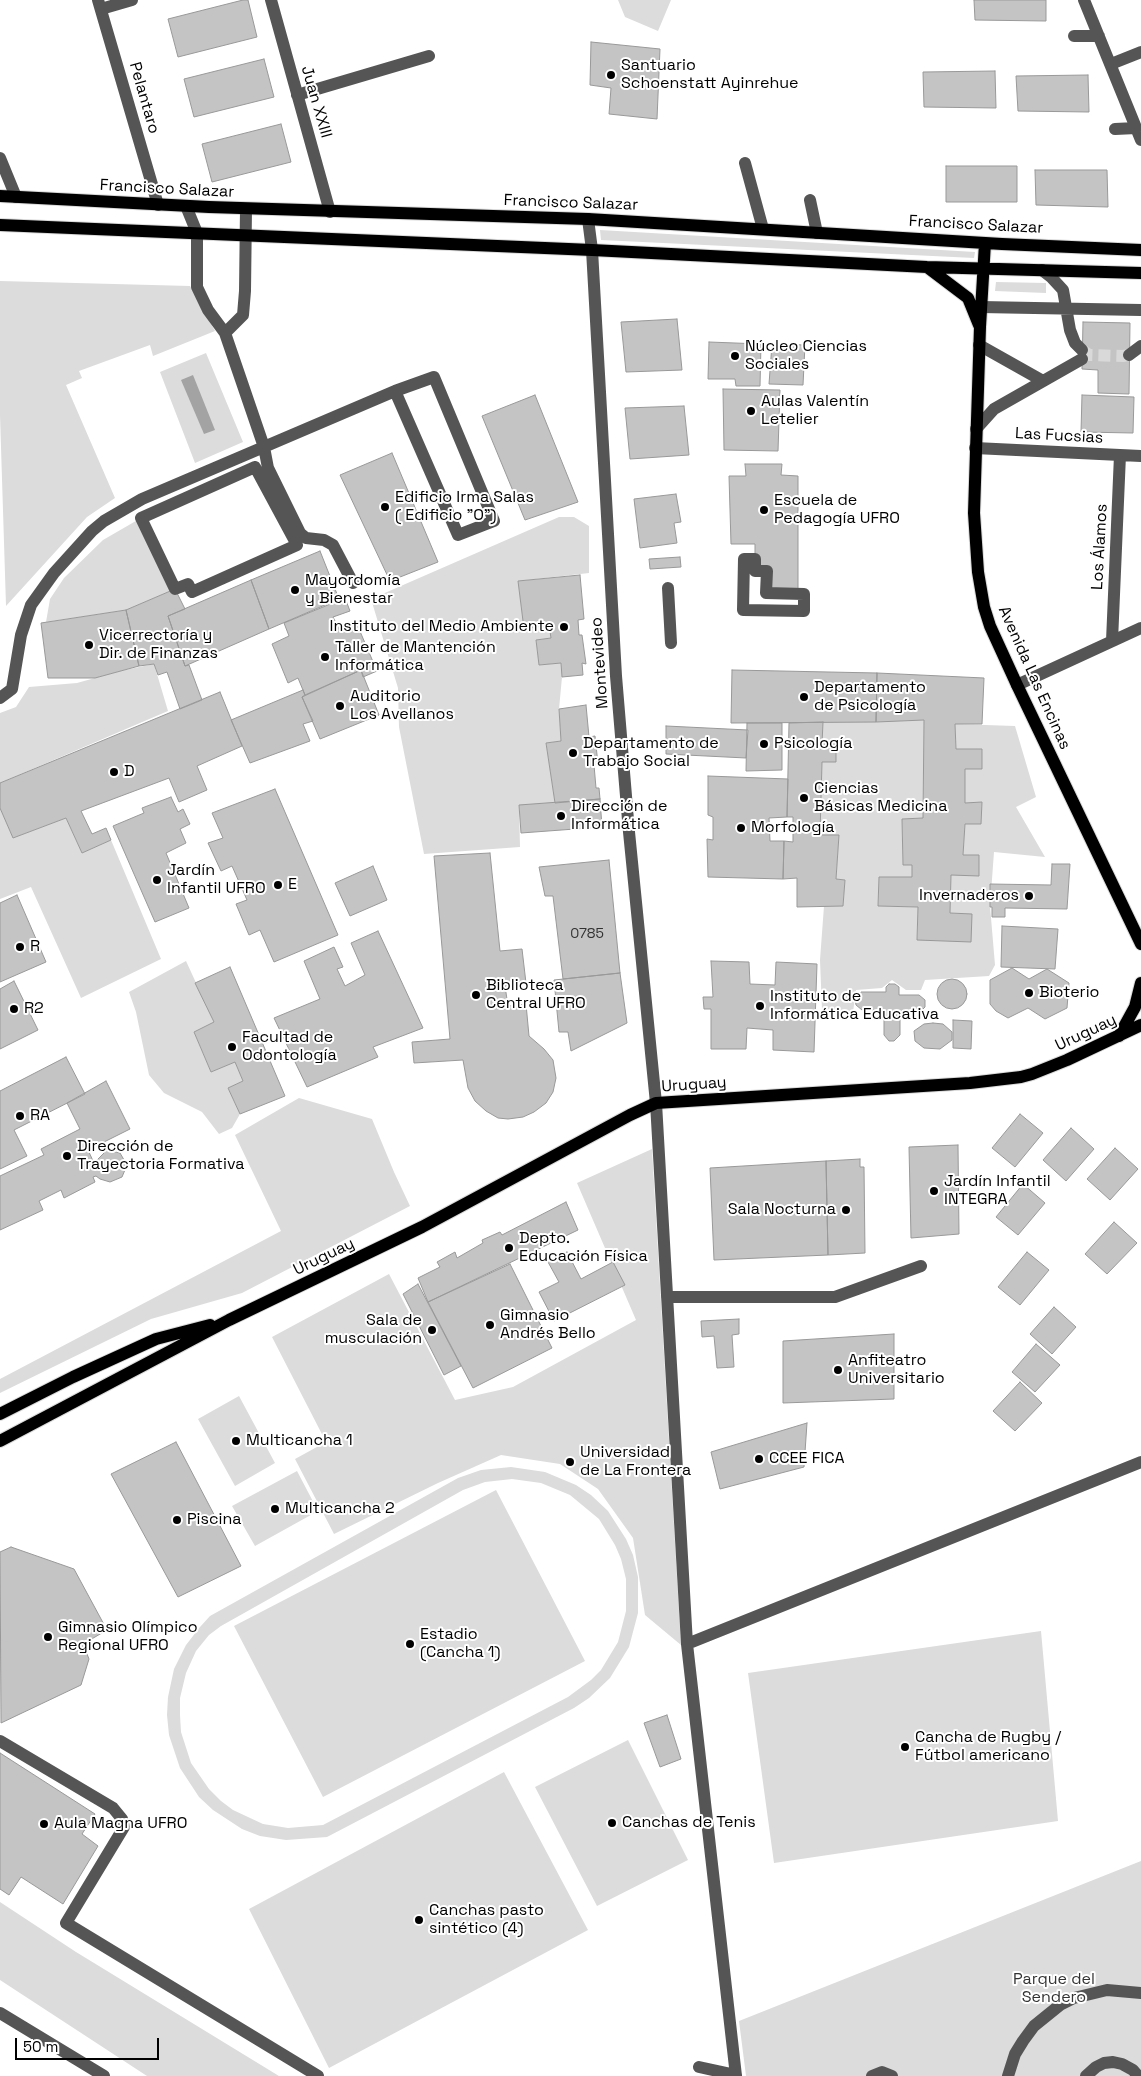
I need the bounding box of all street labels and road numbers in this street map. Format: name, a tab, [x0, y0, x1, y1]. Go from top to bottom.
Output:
street label: Pelantaro	[125, 60, 163, 136]
street label: Juan XXIII	[297, 64, 335, 140]
street label: Francisco Salazar	[99, 176, 235, 202]
street label: Francisco Salazar	[503, 191, 639, 215]
street label: Francisco Salazar	[908, 212, 1044, 238]
street label: Las Fucsias	[1014, 424, 1104, 448]
street label: Los Álamos	[1088, 503, 1112, 591]
street label: Avenida Las Encinas	[994, 603, 1074, 753]
street label: Montevideo	[587, 617, 613, 709]
street label: Uruguay	[1052, 1010, 1120, 1056]
street label: Uruguay	[661, 1073, 727, 1097]
street label: Uruguay	[290, 1234, 358, 1280]

